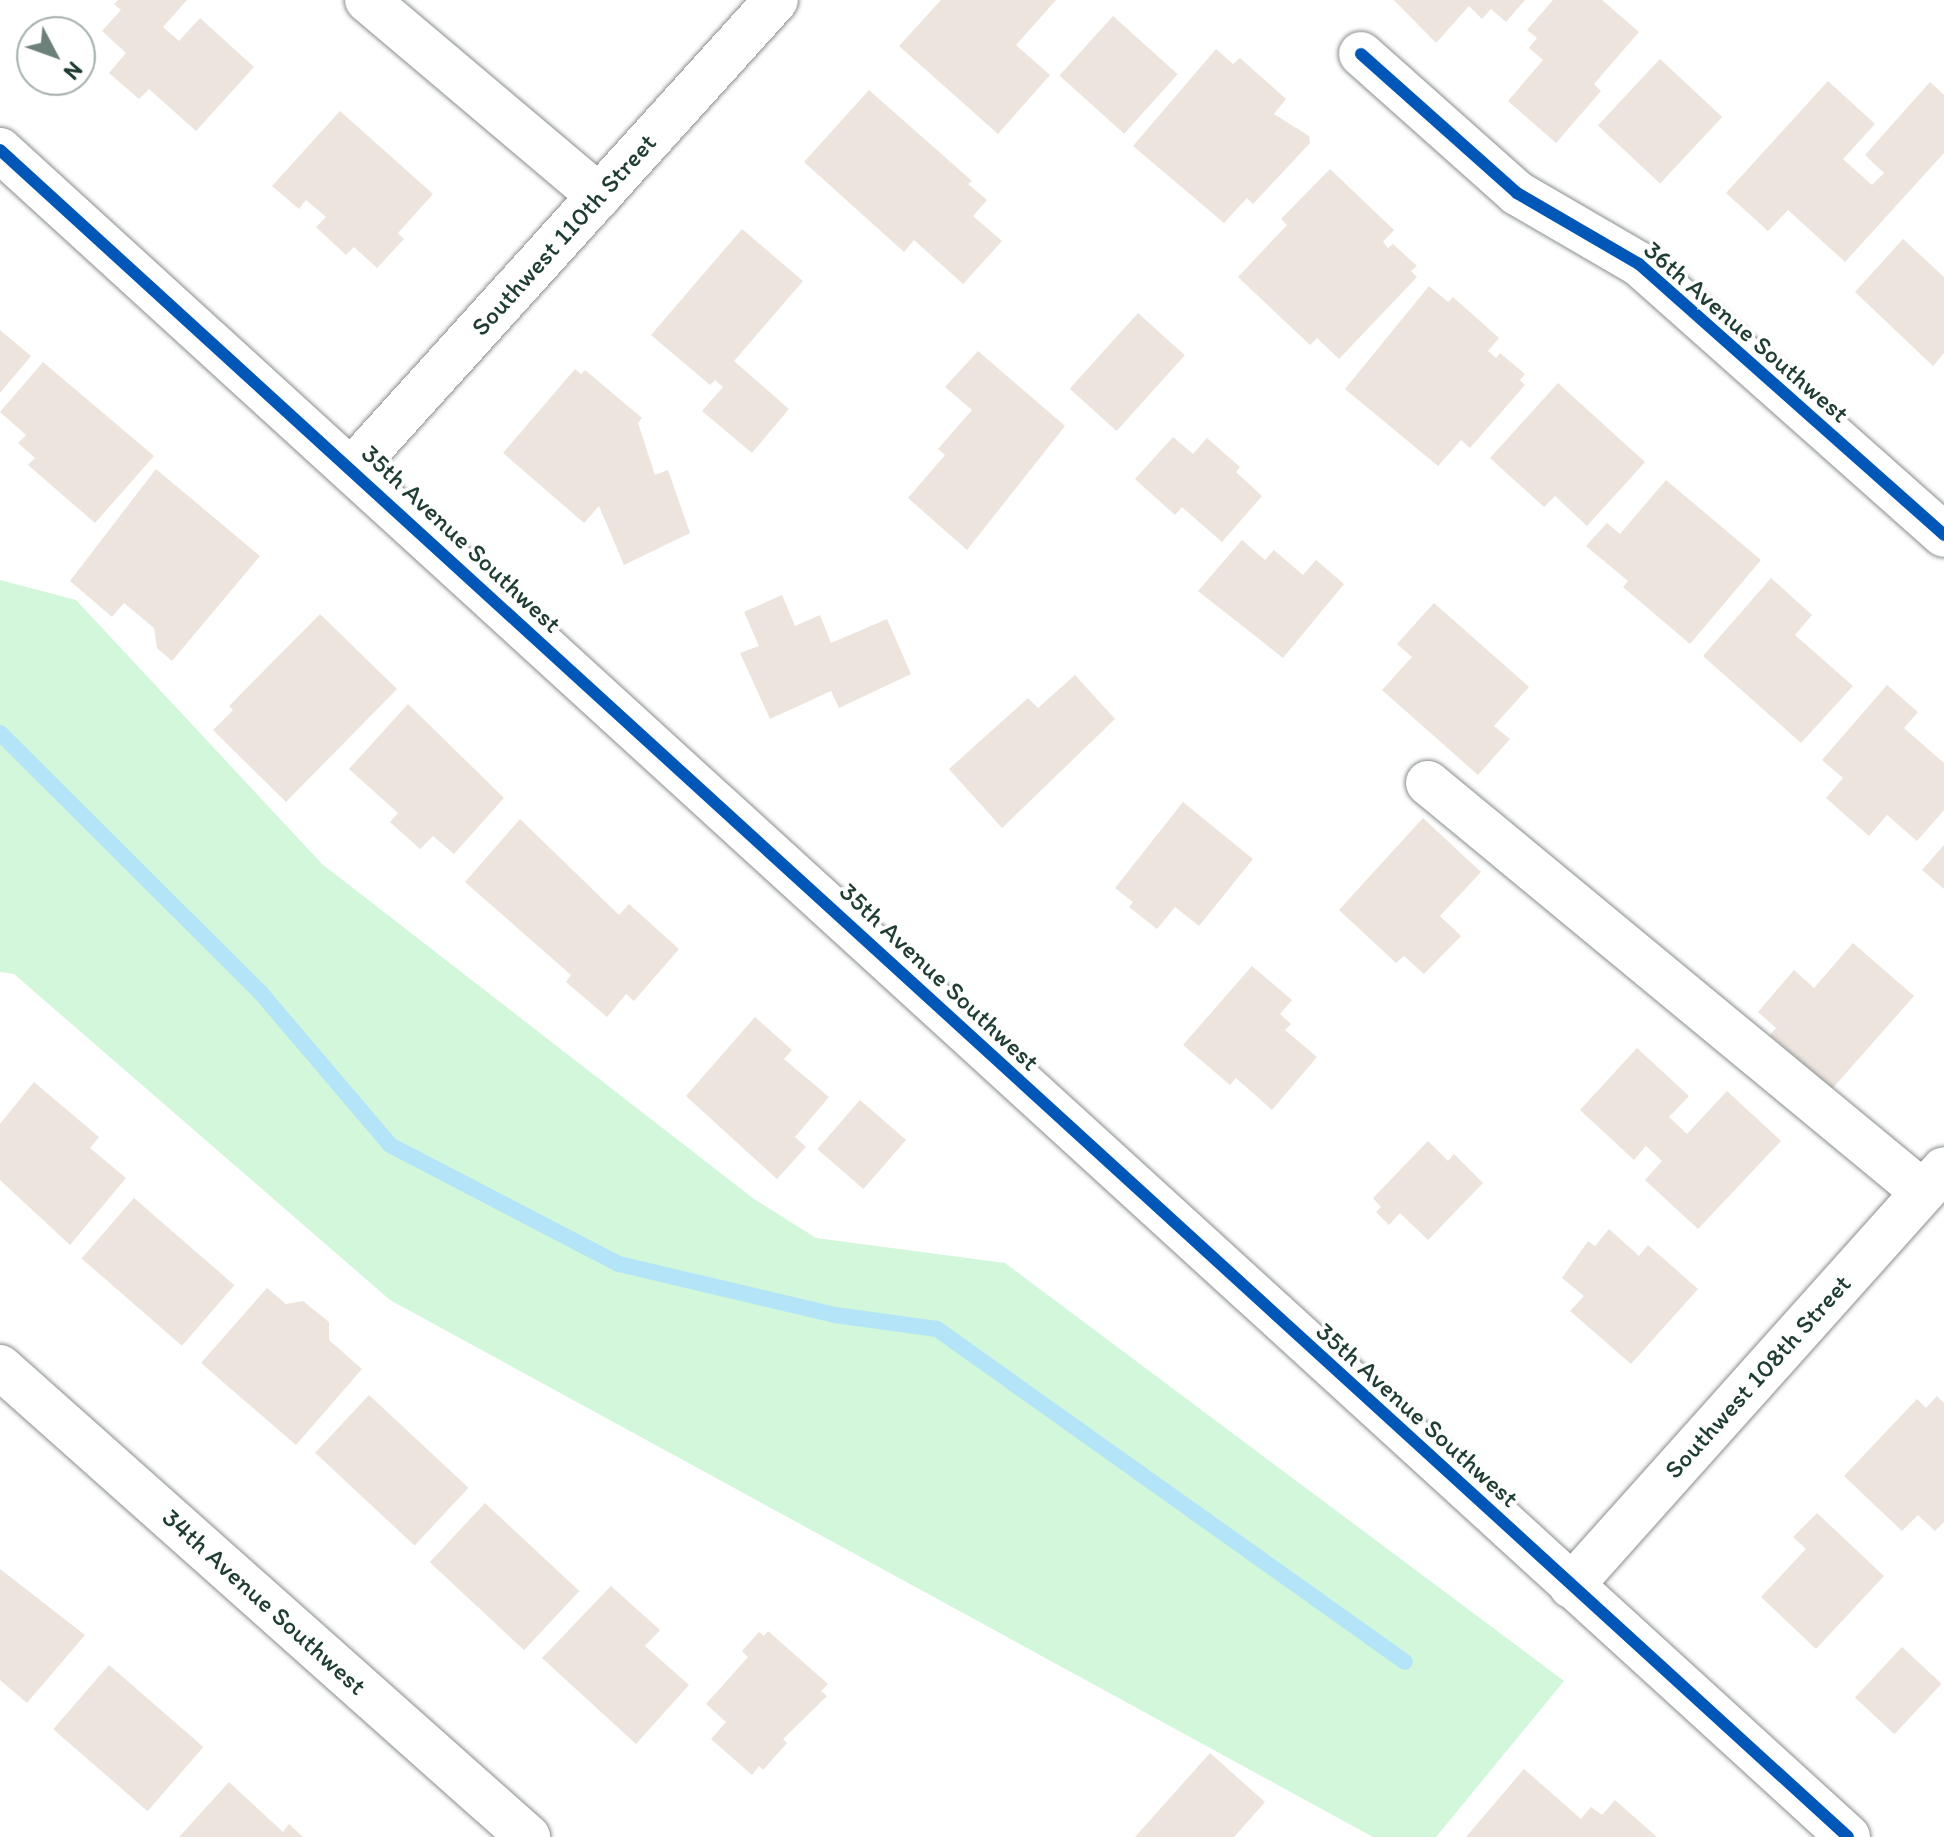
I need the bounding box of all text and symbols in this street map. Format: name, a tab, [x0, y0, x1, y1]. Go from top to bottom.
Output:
north arrow	[16, 16, 96, 96]
text: N	[58, 56, 88, 85]
street label: Southwest 110th Street	[465, 128, 663, 342]
street label: 36th Avenue Southwest	[1637, 235, 1855, 429]
street label: 35th Avenue Southwest	[355, 439, 567, 639]
street label: 35th Avenue Southwest	[833, 877, 1045, 1077]
street label: Southwest 108th Street	[1659, 1269, 1857, 1485]
street label: 35th Avenue Southwest	[1310, 1316, 1524, 1514]
street label: 34th Avenue Southwest	[156, 1503, 372, 1701]

